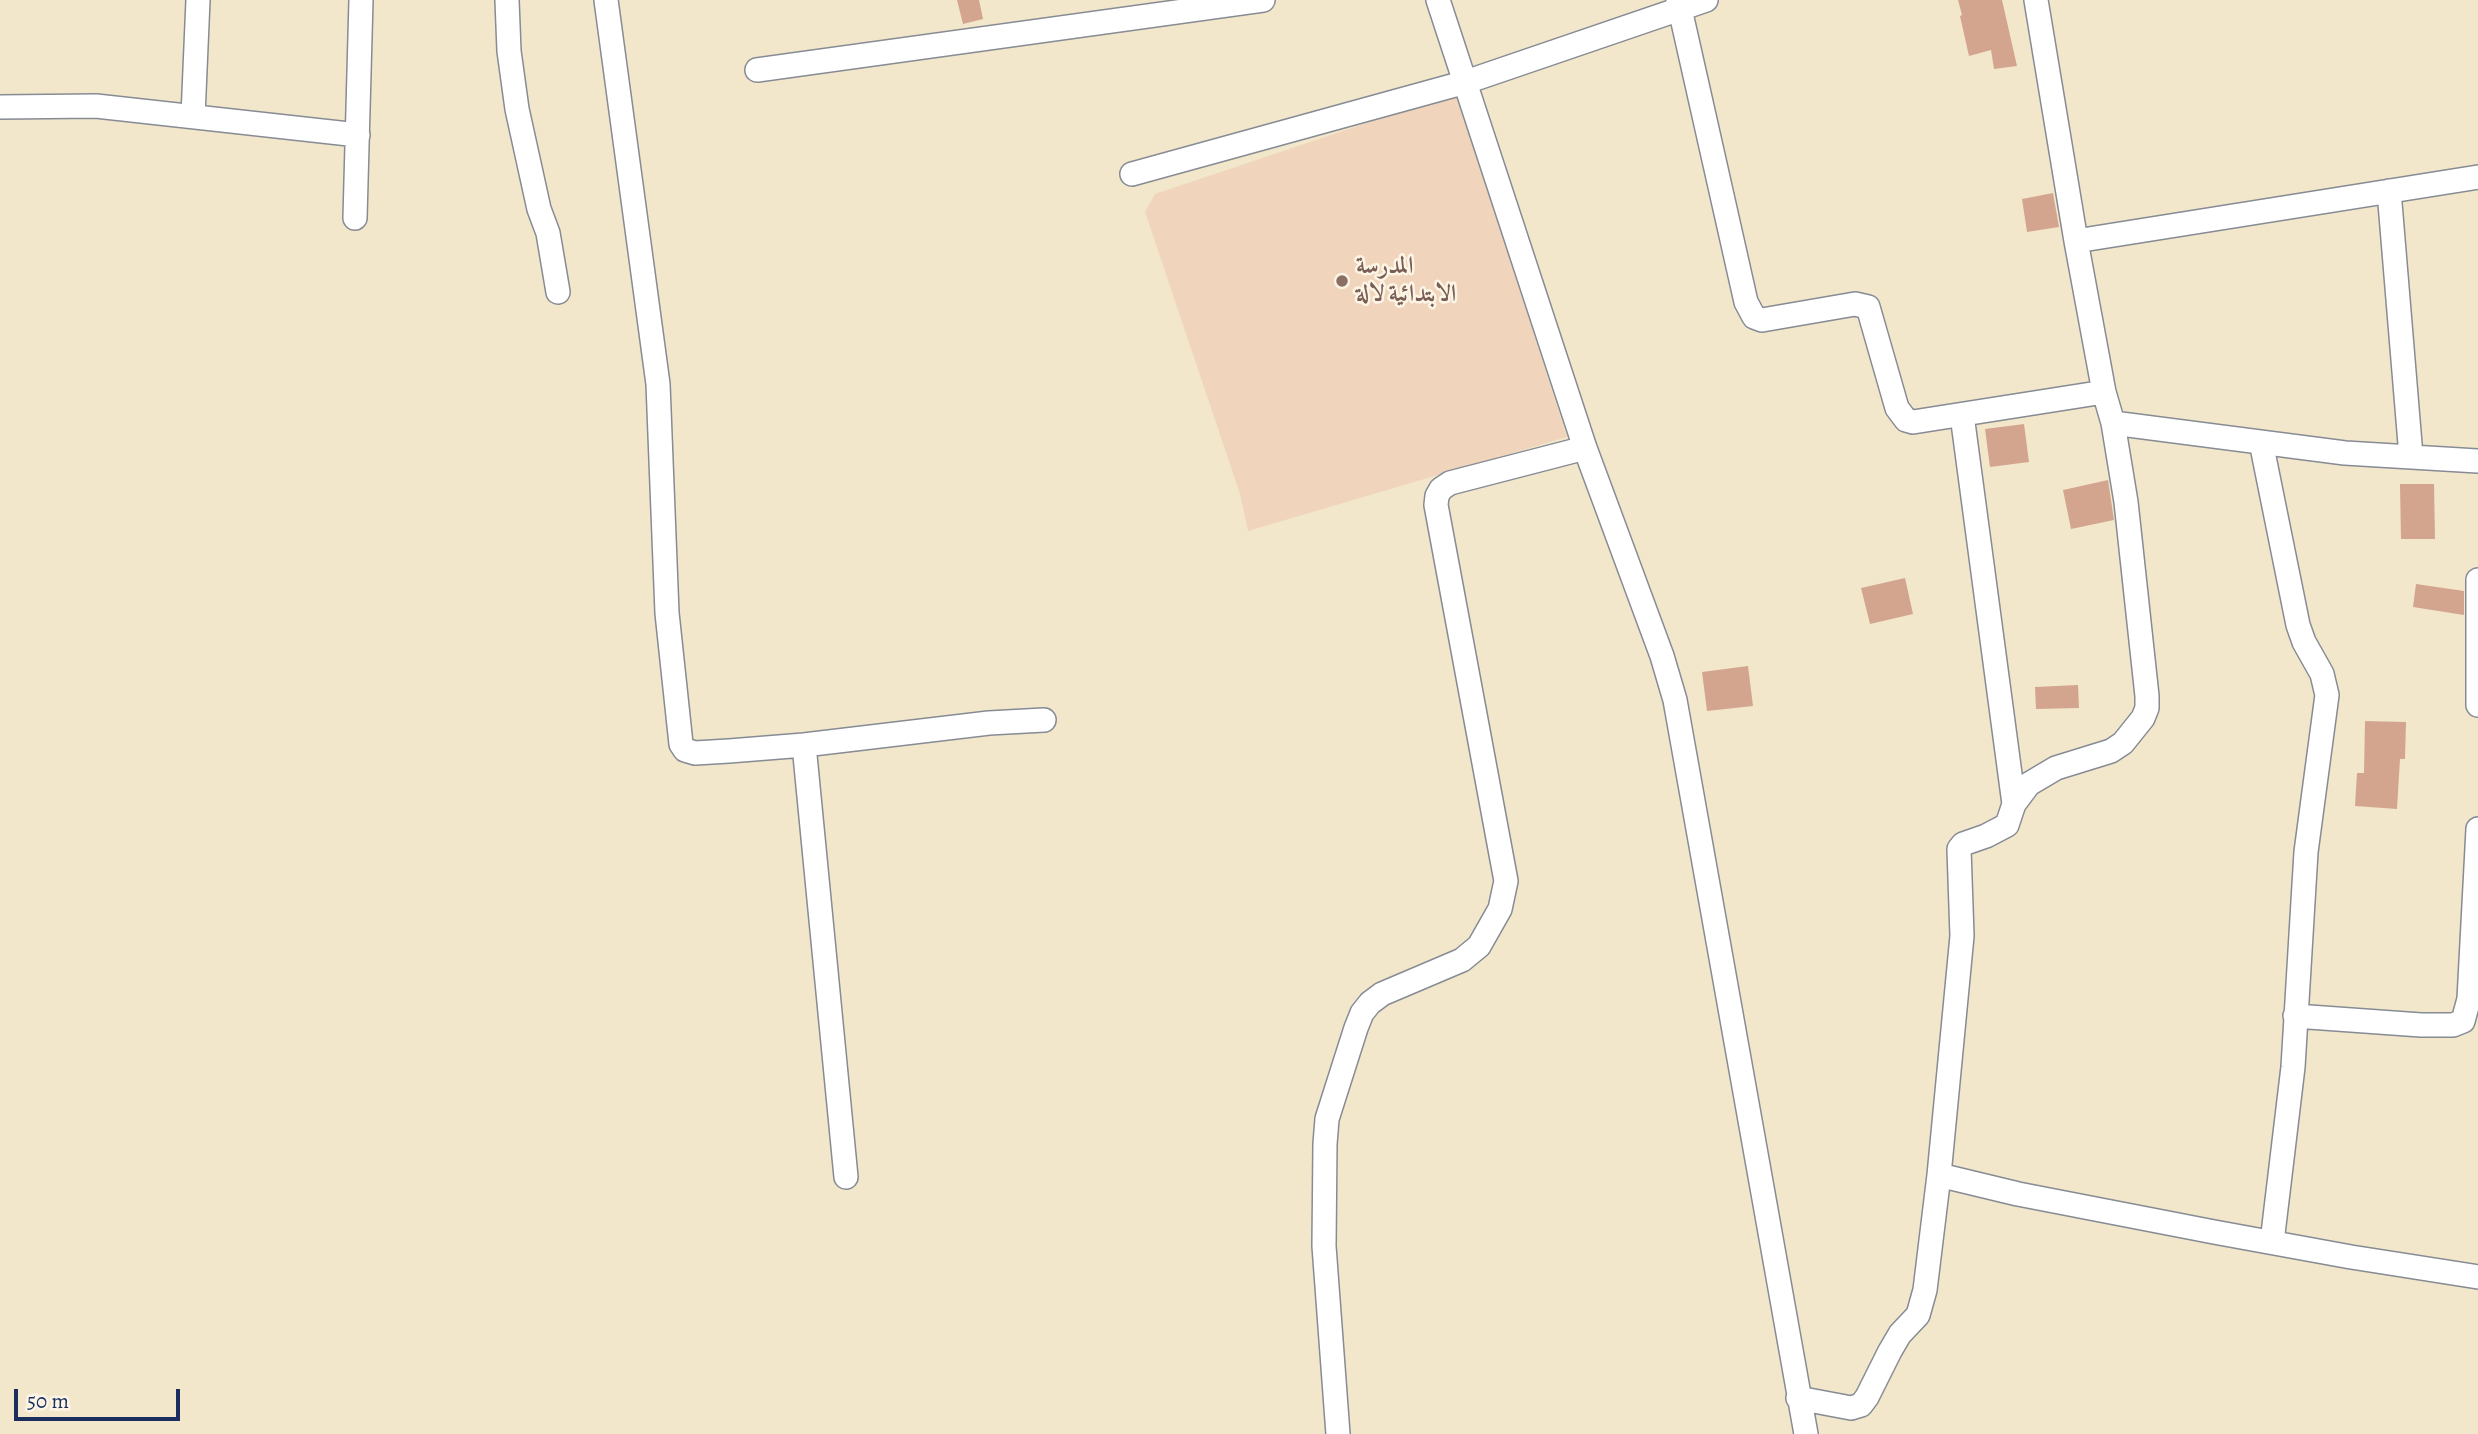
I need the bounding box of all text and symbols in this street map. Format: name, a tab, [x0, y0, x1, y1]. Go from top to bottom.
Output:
place label: المدرسة الابتدائية لالة	[1356, 253, 1456, 309]
marker: المدرسة الابتدائية لالة	[1334, 273, 1350, 289]
scale bar	[18, 1374, 184, 1418]
text: 50 m	[27, 1387, 69, 1415]

